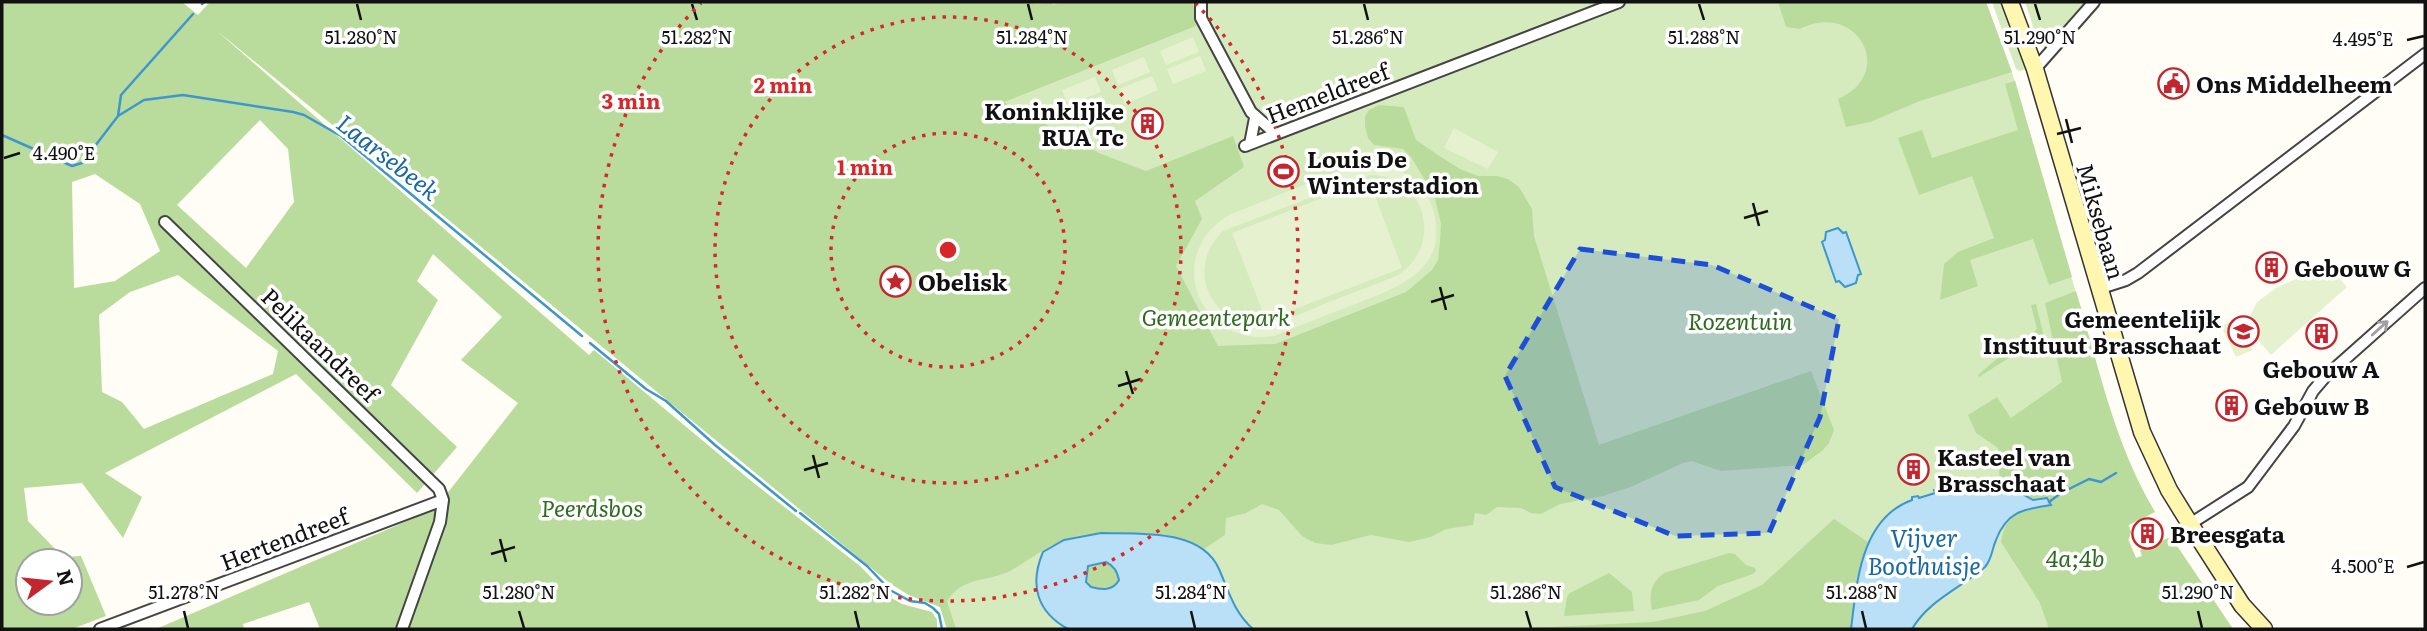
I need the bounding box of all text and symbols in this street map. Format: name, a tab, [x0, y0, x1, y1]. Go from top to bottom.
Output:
text: 51.280°N	[325, 23, 397, 50]
text: 51.282°N	[661, 23, 733, 50]
text: 51.284°N	[996, 23, 1068, 50]
text: 51.286°N	[1332, 23, 1404, 50]
text: 51.288°N	[1668, 23, 1740, 50]
text: 51.290°N	[2004, 23, 2076, 50]
text: 4.495°E	[2332, 25, 2394, 52]
street label: Hemeldreef	[1261, 52, 1395, 131]
public building icon: Ons Middelheem	[2156, 66, 2190, 100]
place label: Ons Middelheem	[2196, 66, 2392, 100]
text: 2 min	[754, 68, 813, 99]
text: 3 min	[601, 84, 661, 115]
place label: Koninklijke RUA Tc	[984, 93, 1124, 153]
water label: Laarsebeek	[330, 105, 448, 208]
building icon: Koninklijke RUA Tc	[1130, 106, 1164, 140]
text: 4.490°E	[33, 139, 95, 166]
place label: Louis De Winterstadion	[1307, 141, 1479, 201]
text: 1 min	[837, 150, 893, 181]
sports icon: Louis De Winterstadion	[1267, 154, 1301, 188]
street label: Miksebaan	[2069, 159, 2135, 283]
centre of rings	[936, 238, 960, 262]
building icon: Gebouw G	[2254, 250, 2288, 284]
place label: Gebouw G	[2294, 250, 2412, 284]
place icon: Obelisk	[878, 264, 912, 298]
place label: Obelisk	[918, 264, 1008, 298]
street label: Pelikaandreef	[255, 279, 389, 410]
park label: Gemeentepark	[1142, 299, 1291, 333]
place label: Gemeentelijk Instituut Brasschaat	[1983, 301, 2222, 361]
park label: Rozentuin	[1688, 303, 1793, 337]
school or university icon: Gemeentelijk Instituut Brasschaat	[2227, 314, 2261, 348]
building icon: Gebouw A	[2304, 317, 2338, 351]
one-way arrow	[2371, 320, 2389, 336]
place label: Gebouw A	[2263, 351, 2380, 385]
building icon: Gebouw B	[2214, 388, 2248, 422]
place label: Gebouw B	[2254, 388, 2370, 422]
place label: Kasteel van Brasschaat	[1937, 439, 2071, 499]
building icon: Kasteel van Brasschaat	[1897, 452, 1931, 486]
park label: Peerdsbos	[541, 490, 643, 524]
street label: Hertendreef	[215, 497, 355, 578]
building icon: Breesgata	[2130, 516, 2164, 550]
place label: Breesgata	[2170, 516, 2286, 550]
water label: Vijver Boothuisje	[1867, 519, 1981, 582]
park label: 4a;4b	[2045, 540, 2105, 574]
north arrow	[14, 547, 84, 617]
text: 4.500°E	[2331, 552, 2395, 579]
text: N	[51, 566, 82, 589]
text: 51.278°N	[148, 578, 220, 605]
text: 51.280°N	[483, 578, 555, 605]
text: 51.282°N	[819, 578, 891, 605]
text: 51.284°N	[1155, 578, 1227, 605]
text: 51.286°N	[1490, 578, 1562, 605]
text: 51.288°N	[1826, 578, 1898, 605]
text: 51.290°N	[2162, 578, 2234, 605]

